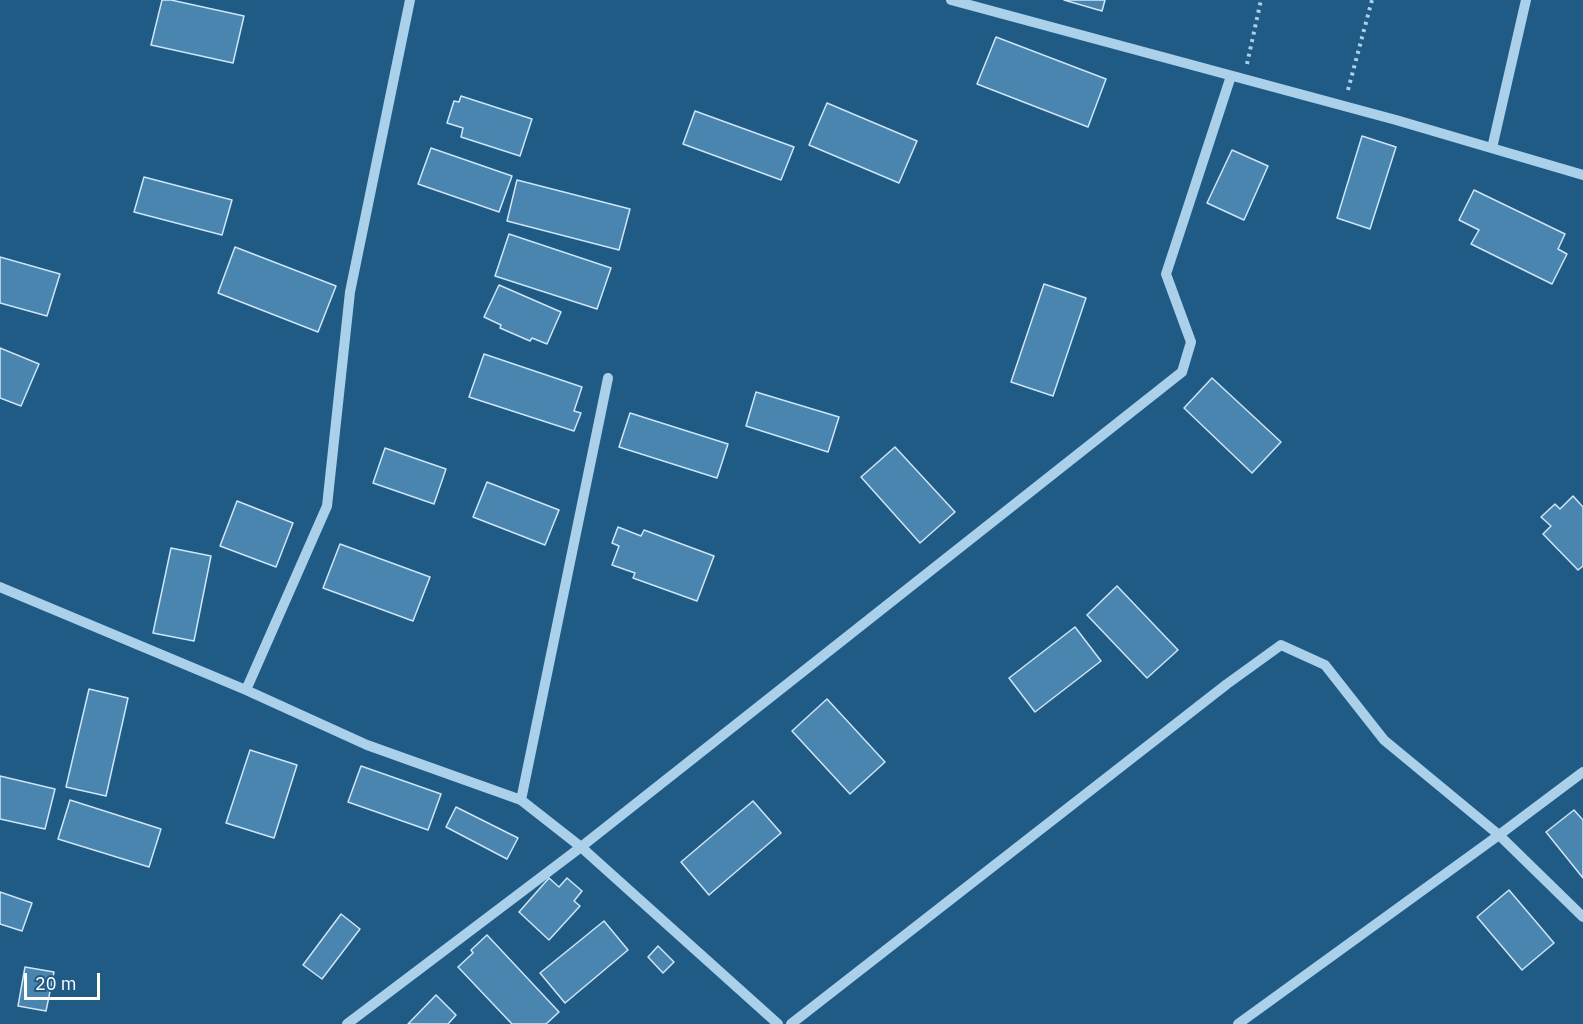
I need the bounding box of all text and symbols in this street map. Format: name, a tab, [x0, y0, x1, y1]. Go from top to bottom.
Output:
scale bar	[27, 961, 104, 999]
text: 20 m	[35, 972, 77, 995]

